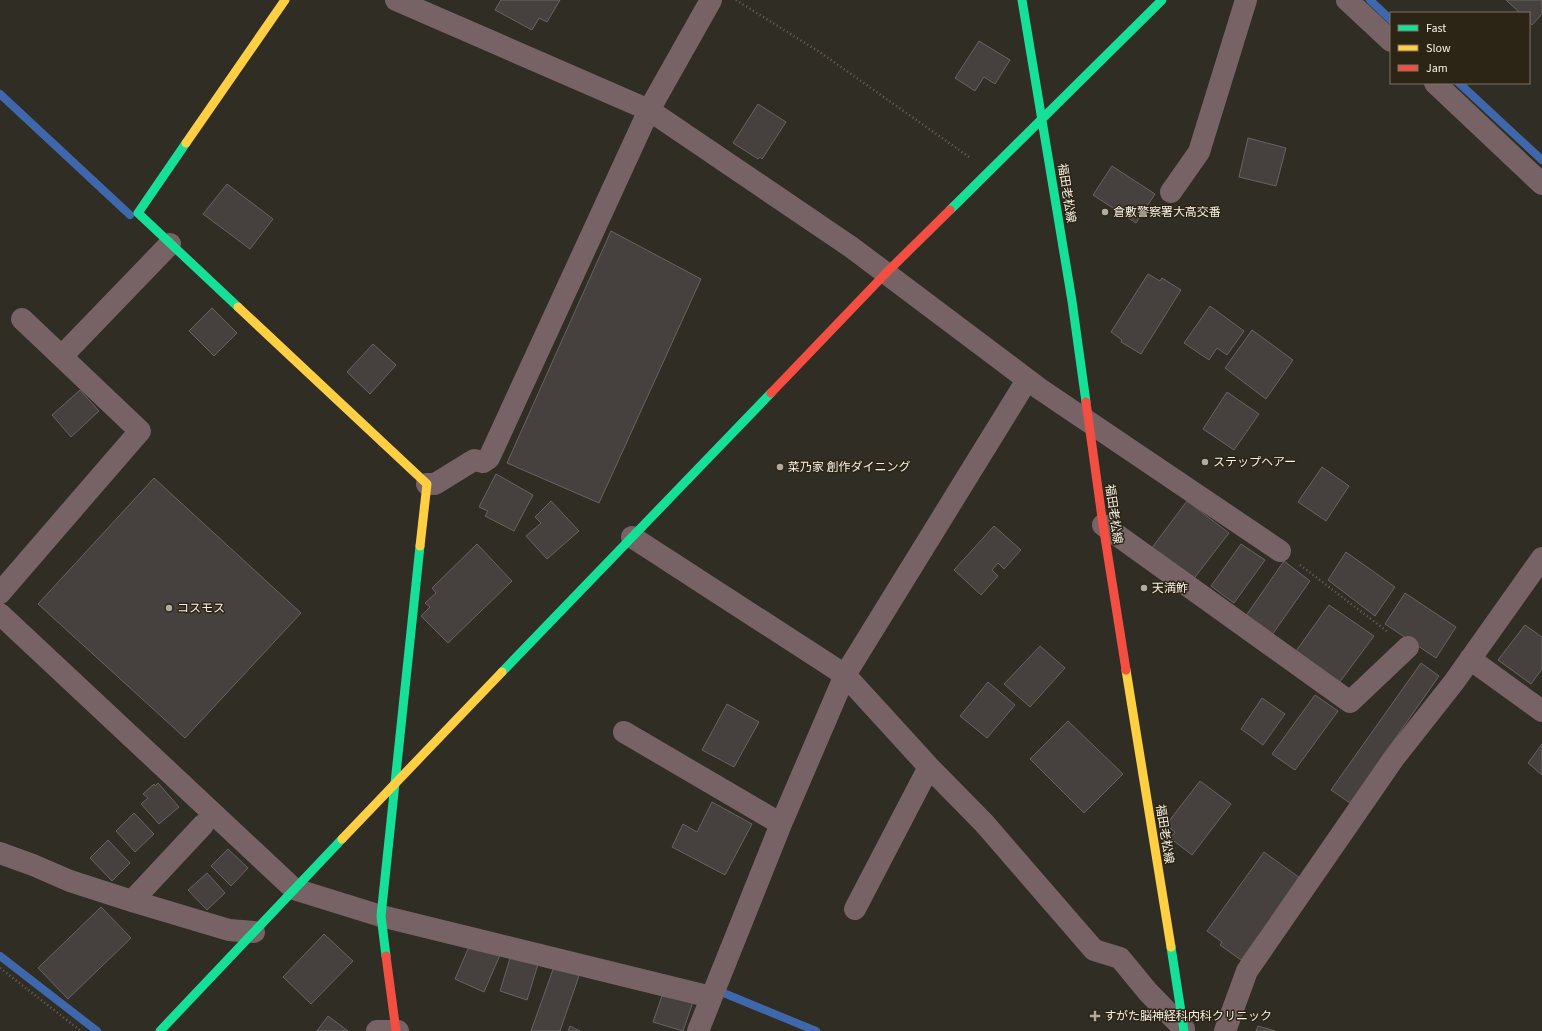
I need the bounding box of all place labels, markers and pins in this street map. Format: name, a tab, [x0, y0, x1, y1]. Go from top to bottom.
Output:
place label: 倉敷警察署大高交番	[1113, 204, 1221, 221]
marker: 倉敷警察署大高交番	[1100, 207, 1110, 217]
place label: ステップヘアー	[1213, 454, 1296, 471]
marker: ステップヘアー	[1200, 457, 1210, 467]
place label: 菜乃家 創作ダイニング	[788, 459, 910, 476]
marker: 菜乃家 創作ダイニング	[775, 462, 785, 472]
place label: 天満鮓	[1152, 580, 1188, 597]
marker: 天満鮓	[1139, 583, 1149, 593]
place label: コスモス	[177, 600, 225, 617]
marker: コスモス	[164, 603, 174, 613]
place label: すがた脳神経科内科クリニック	[1104, 1008, 1272, 1025]
marker: すがた脳神経科内科クリニック	[1089, 1010, 1101, 1022]

